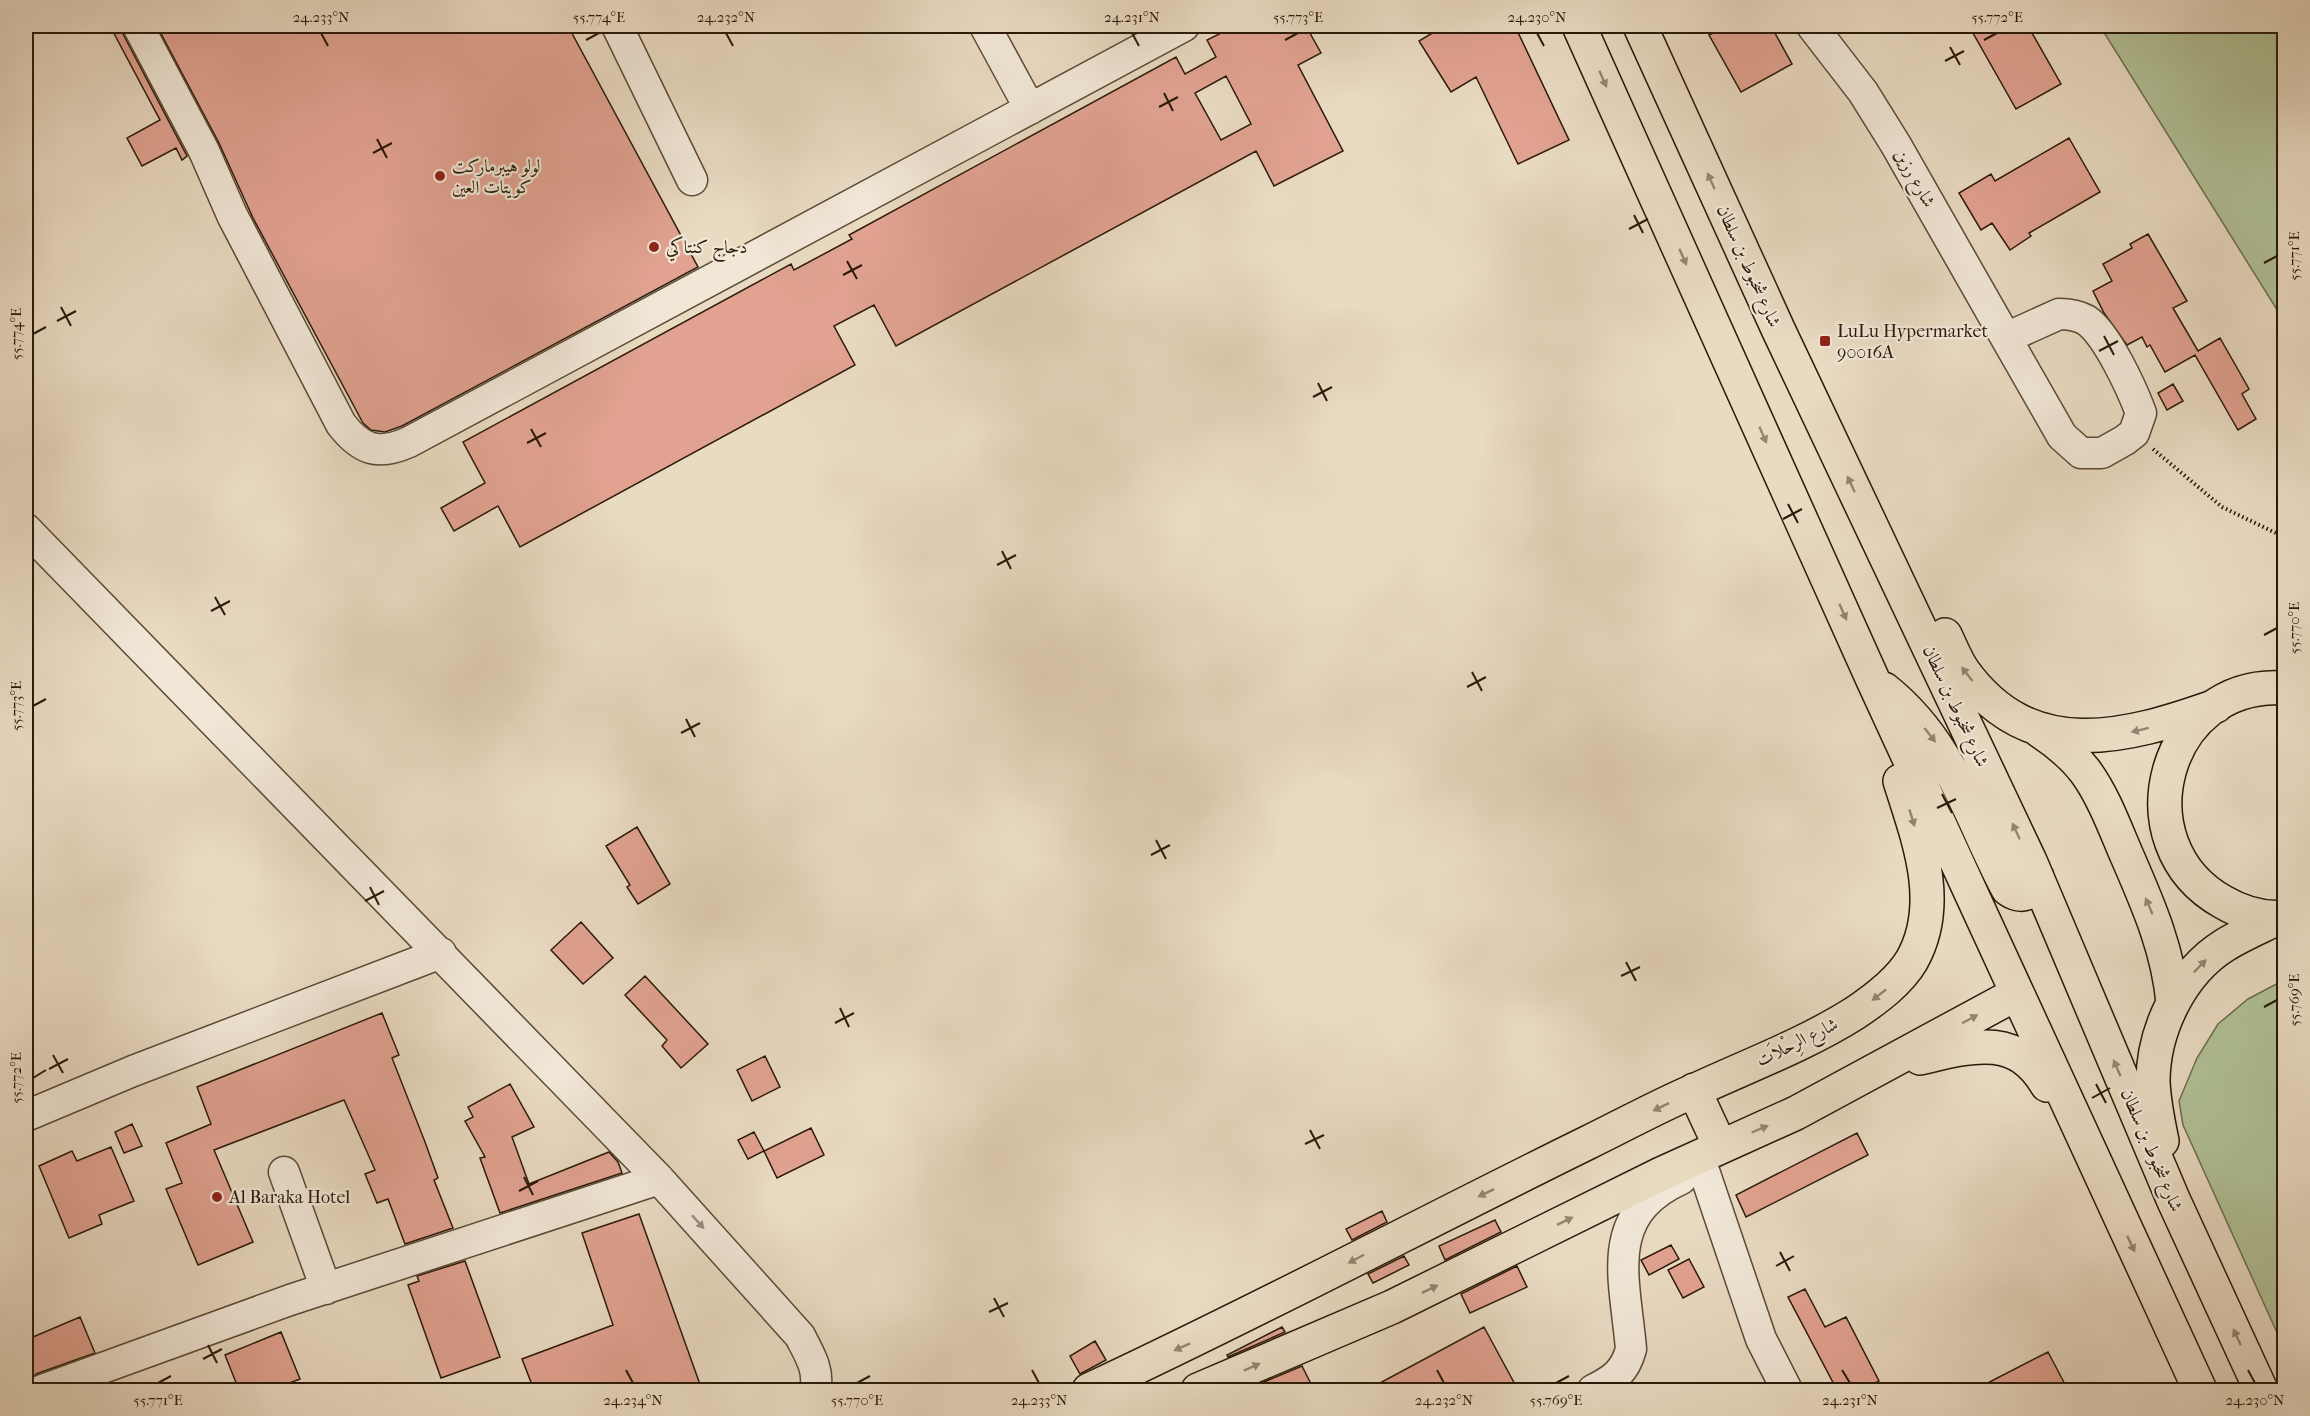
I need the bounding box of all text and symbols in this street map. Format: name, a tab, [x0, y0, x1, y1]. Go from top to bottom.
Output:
text: 24.233°N	[293, 8, 350, 26]
text: 55.774°E	[573, 8, 625, 26]
text: 24.232°N	[697, 8, 756, 26]
text: 24.231°N	[1104, 8, 1161, 26]
text: 55.773°E	[1273, 8, 1323, 26]
text: 24.230°N	[1508, 8, 1567, 26]
text: 55.772°E	[1971, 8, 2023, 26]
one-way arrow	[1598, 70, 1608, 88]
street label: شارع رزين	[1886, 145, 1940, 213]
place label: لولو هيبرماركت كويتات العين	[452, 156, 540, 199]
marker: لولو هيبرماركت كويتات العين	[433, 169, 447, 183]
one-way arrow	[1706, 172, 1715, 189]
street label: شارع شخبوط بن سلطان	[1708, 202, 1785, 332]
text: 55.771°E	[2285, 231, 2303, 281]
place label: دجاج كنتاكي	[666, 235, 747, 263]
marker: دجاج كنتاكي	[647, 240, 661, 254]
one-way arrow	[1678, 248, 1687, 265]
text: 55.774°E	[7, 308, 25, 360]
place label: LuLu Hypermarket 90016A	[1837, 321, 1988, 363]
marker: LuLu Hypermarket 90016A	[1818, 334, 1832, 348]
one-way arrow	[1758, 426, 1767, 443]
one-way arrow	[1846, 474, 1856, 492]
text: 55.770°E	[2285, 602, 2303, 654]
one-way arrow	[1838, 604, 1847, 621]
street label: شارع شخبوط بن سلطان	[1915, 642, 1993, 772]
one-way arrow	[1961, 666, 1974, 682]
text: 55.773°E	[7, 681, 25, 731]
one-way arrow	[2131, 726, 2150, 736]
one-way arrow	[1924, 728, 1936, 743]
one-way arrow	[1908, 809, 1917, 827]
one-way arrow	[2011, 822, 2020, 839]
one-way arrow	[2144, 897, 2153, 915]
one-way arrow	[2193, 959, 2207, 973]
text: 55.769°E	[2285, 974, 2303, 1026]
one-way arrow	[1871, 988, 1887, 1001]
street label: شارع الرِحْلاَت	[1751, 1010, 1843, 1075]
one-way arrow	[1962, 1014, 1979, 1024]
text: 55.772°E	[7, 1052, 25, 1104]
one-way arrow	[2112, 1059, 2121, 1077]
street label: شارع شخبوط بن سلطان	[2112, 1085, 2187, 1217]
one-way arrow	[1652, 1102, 1669, 1111]
one-way arrow	[1751, 1124, 1769, 1133]
place label: Al Baraka Hotel	[228, 1187, 350, 1208]
one-way arrow	[1477, 1188, 1494, 1198]
marker: Al Baraka Hotel	[210, 1190, 224, 1204]
one-way arrow	[691, 1214, 704, 1229]
one-way arrow	[1557, 1217, 1574, 1226]
one-way arrow	[2127, 1236, 2136, 1253]
one-way arrow	[1348, 1254, 1365, 1264]
one-way arrow	[1422, 1284, 1439, 1293]
one-way arrow	[2232, 1329, 2241, 1346]
one-way arrow	[1174, 1343, 1191, 1352]
one-way arrow	[1243, 1362, 1260, 1371]
text: 55.771°E	[133, 1391, 183, 1409]
text: 24.234°N	[603, 1391, 663, 1409]
text: 55.770°E	[831, 1391, 883, 1409]
text: 24.233°N	[1011, 1391, 1068, 1409]
text: 24.232°N	[1415, 1391, 1474, 1409]
text: 55.769°E	[1530, 1391, 1582, 1409]
text: 24.231°N	[1822, 1391, 1879, 1409]
text: 24.230°N	[2226, 1391, 2285, 1409]

